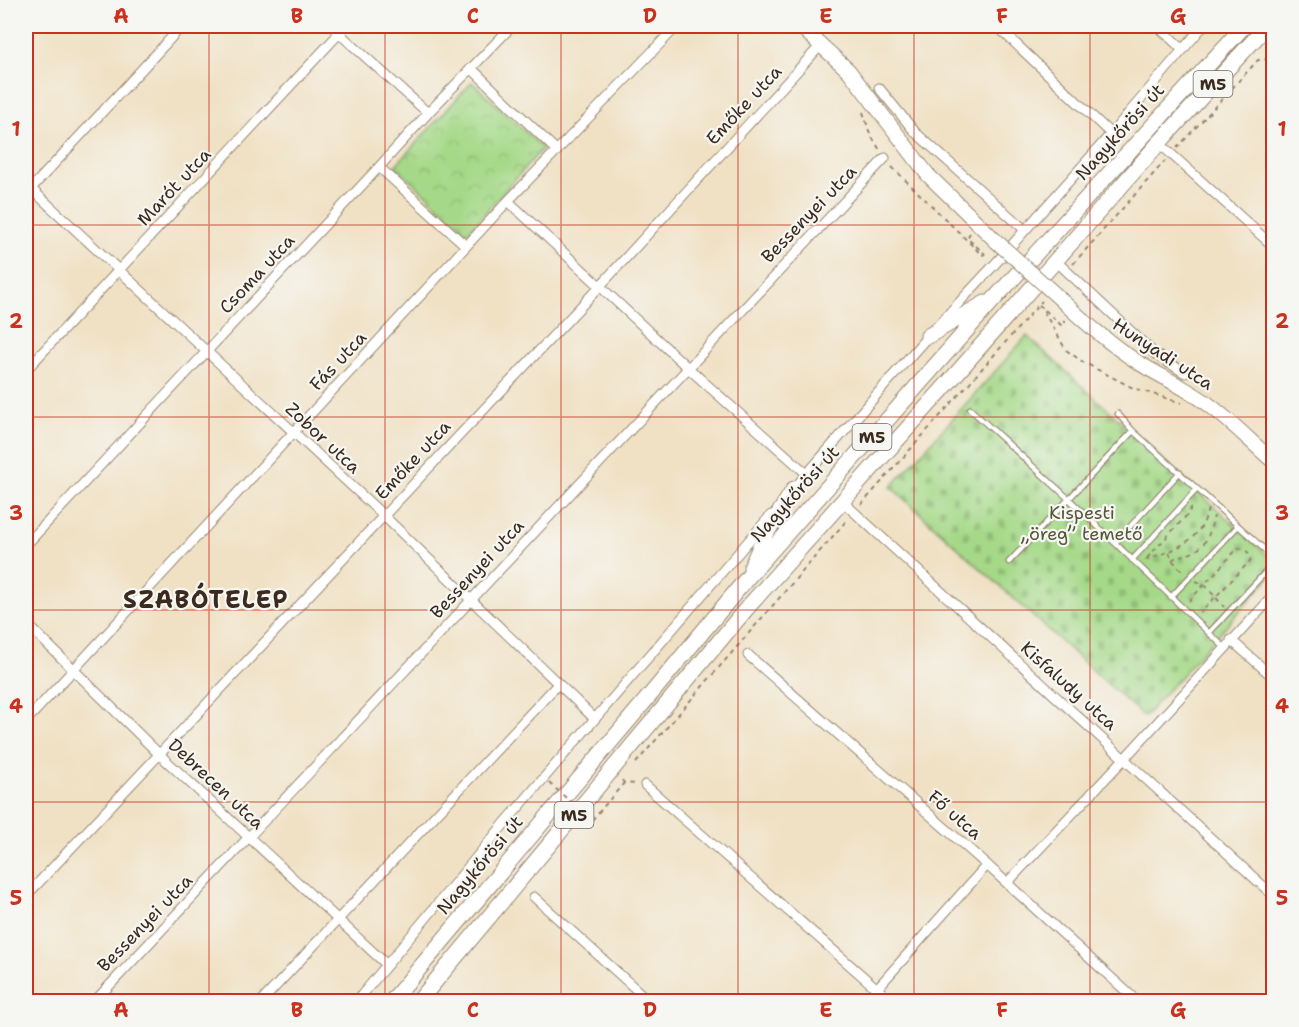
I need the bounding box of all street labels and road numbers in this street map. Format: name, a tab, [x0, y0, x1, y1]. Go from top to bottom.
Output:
street label: Emőke utca	[701, 60, 787, 150]
road number: M5	[1194, 71, 1232, 97]
street label: Nagykőrösi út	[1070, 78, 1170, 185]
street label: Marót utca	[132, 143, 216, 231]
street label: Bessenyei utca	[756, 160, 862, 268]
street label: Csoma utca	[214, 229, 300, 319]
street label: Hunyadi utca	[1108, 312, 1218, 396]
street label: Fás utca	[304, 326, 372, 396]
street label: Zobor utca	[280, 397, 366, 479]
street label: Emőke utca	[370, 415, 456, 505]
road number: M5	[852, 424, 892, 450]
street label: Nagykőrösi út	[745, 440, 845, 547]
street label: Bessenyei utca	[425, 514, 529, 624]
street label: Kisfaludy utca	[1016, 636, 1122, 736]
street label: Debrecen utca	[163, 733, 269, 835]
street label: Fő utca	[923, 785, 987, 845]
road number: M5	[554, 802, 594, 828]
street label: Nagykőrösi út	[432, 810, 529, 920]
street label: Bessenyei utca	[92, 869, 198, 977]

